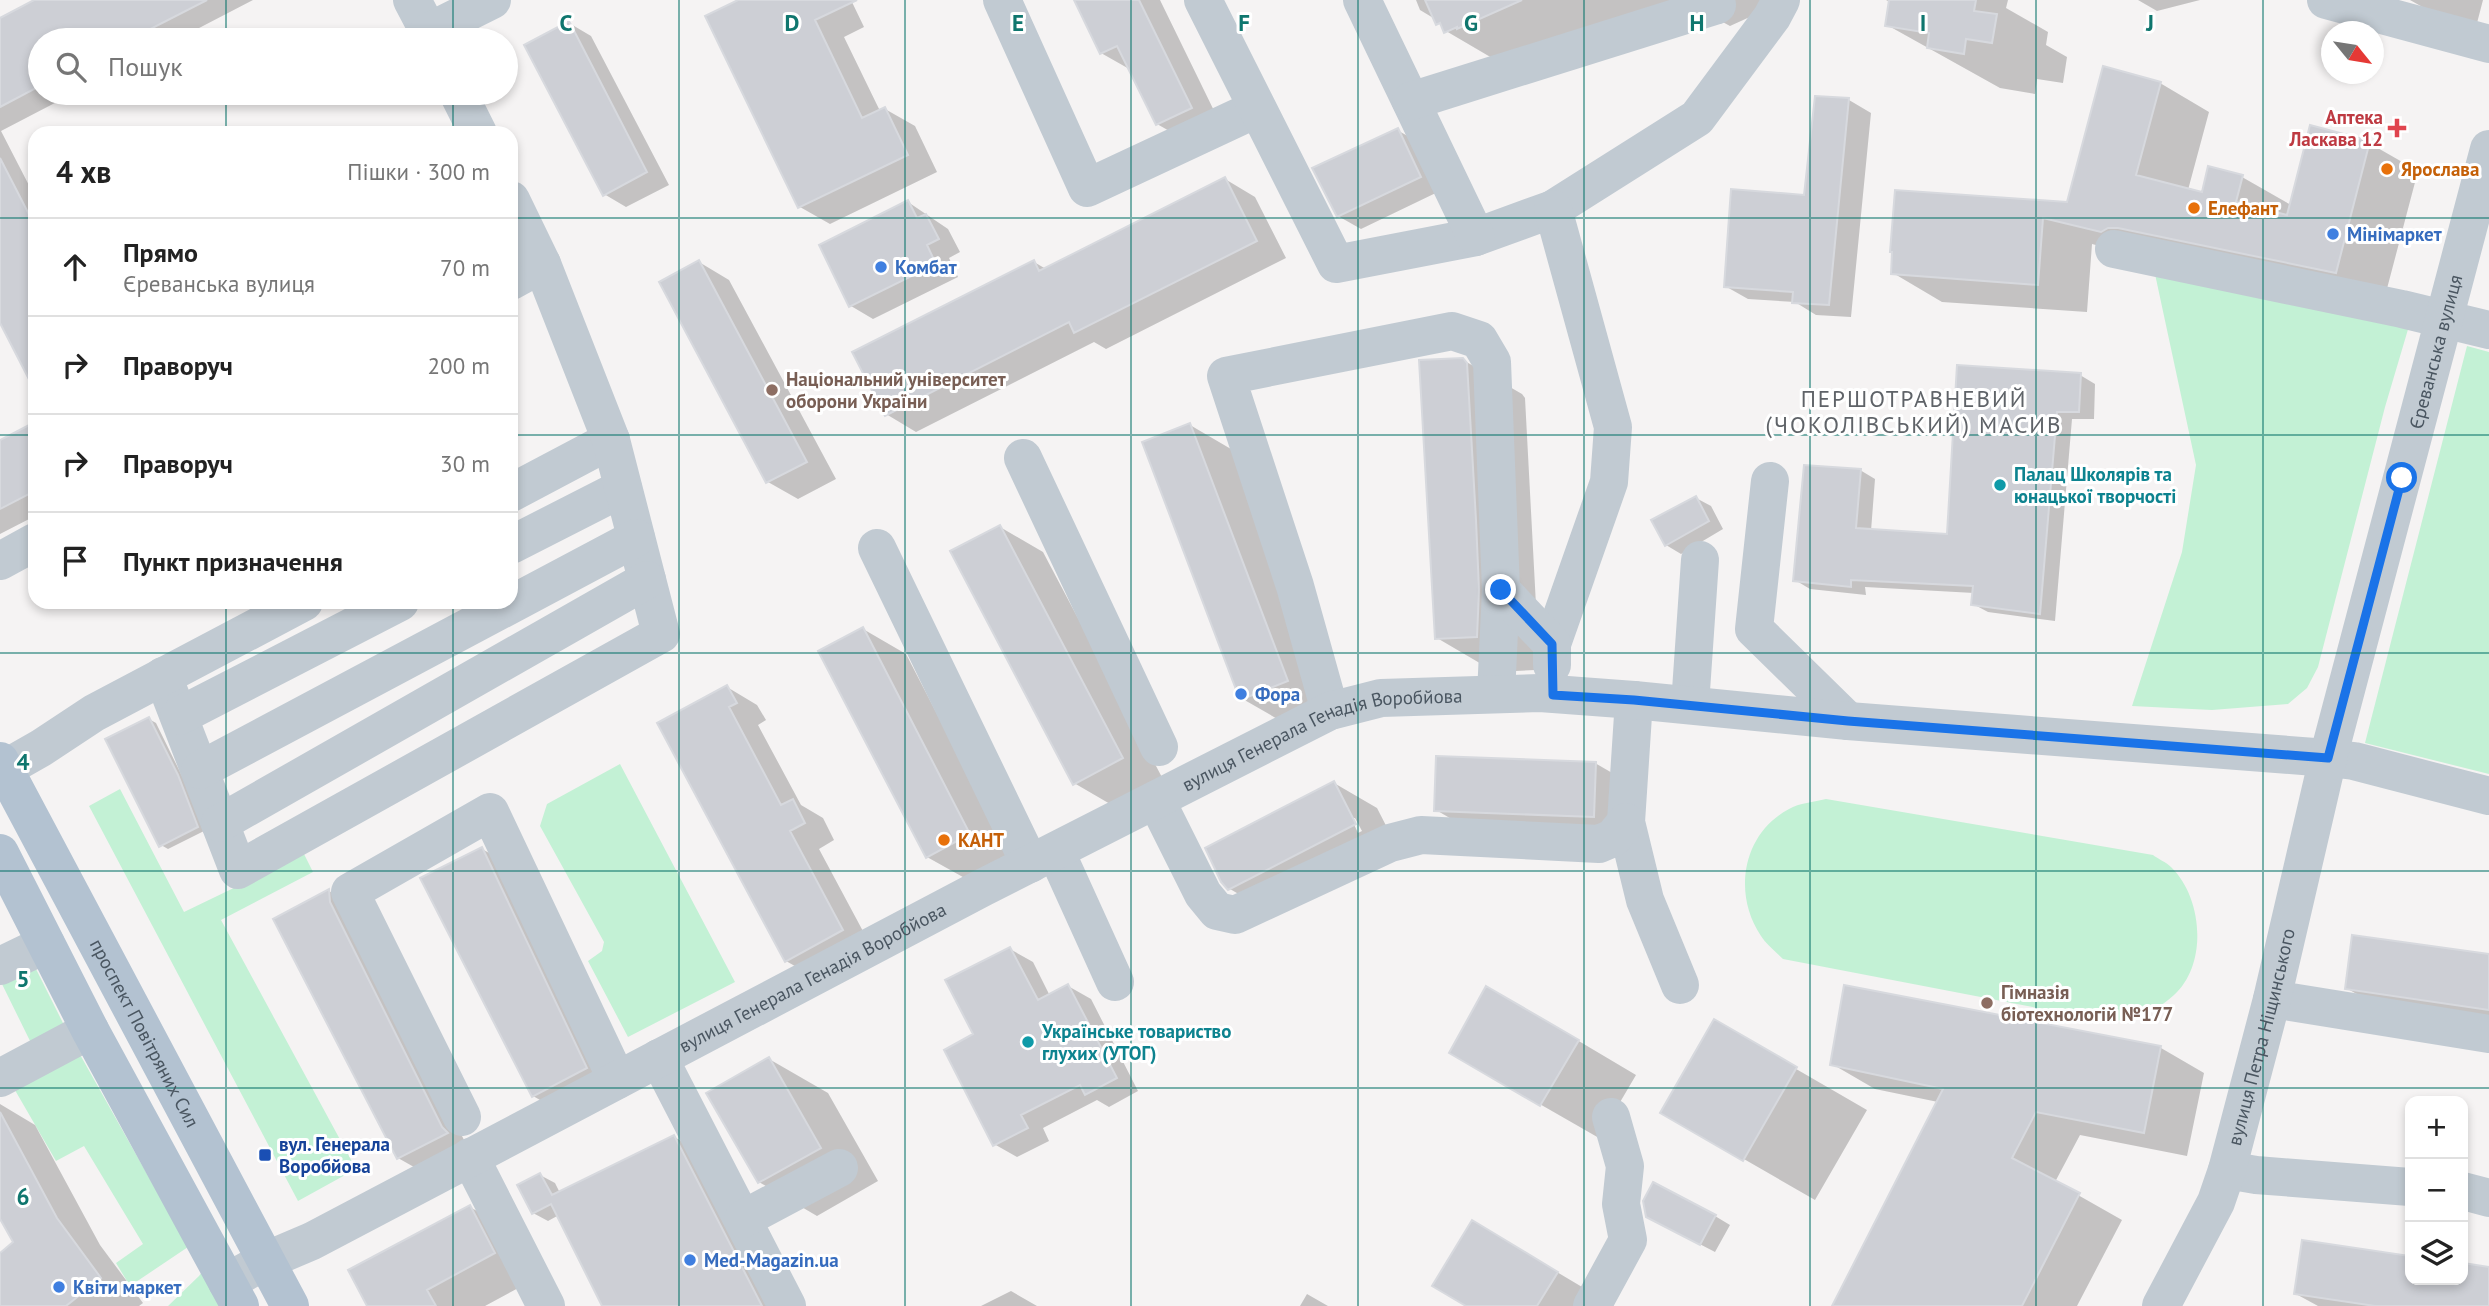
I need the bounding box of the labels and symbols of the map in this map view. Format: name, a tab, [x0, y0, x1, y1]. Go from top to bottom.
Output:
text: C	[560, 8, 573, 37]
text: D	[785, 8, 799, 37]
text: E	[1012, 8, 1024, 37]
text: F	[1238, 8, 1250, 37]
text: G	[1464, 8, 1478, 37]
text: H	[1690, 8, 1704, 37]
text: I	[1920, 8, 1926, 37]
text: J	[2145, 8, 2154, 37]
north arrow	[2321, 21, 2384, 84]
place label: Аптека Ласкава 12	[2288, 105, 2383, 151]
marker: Аптека Ласкава 12	[2389, 120, 2405, 136]
place label: Ярослава	[2401, 157, 2479, 181]
marker: Ярослава	[2379, 161, 2395, 177]
place label: Елефант	[2208, 196, 2278, 220]
marker: Елефант	[2186, 200, 2202, 216]
place label: Мінімаркет	[2347, 222, 2442, 246]
marker: Мінімаркет	[2325, 226, 2341, 242]
place label: Комбат	[895, 255, 957, 279]
marker: Комбат	[873, 259, 889, 275]
street label: Єреванська вулиця	[2404, 272, 2467, 431]
place label: Національний університет оборони України	[786, 367, 1006, 413]
marker: Національний університет оборони України	[764, 382, 780, 398]
district label: ПЕРШОТРАВНЕВИЙ (ЧОКОЛІВСЬКИЙ) МАСИВ	[1766, 384, 2062, 439]
place label: Палац Школярів та юнацької творчості	[2014, 462, 2176, 508]
route start	[2386, 462, 2417, 493]
marker: Палац Школярів та юнацької творчості	[1992, 477, 2008, 493]
route end	[1485, 574, 1516, 605]
place label: Фора	[1255, 682, 1300, 706]
street label: вулиця Генерала Генадія Воробйова	[1178, 683, 1463, 796]
marker: Фора	[1233, 686, 1249, 702]
text: 4	[16, 747, 30, 776]
place label: КАНТ	[958, 828, 1004, 852]
marker: КАНТ	[936, 832, 952, 848]
street label: вулиця Генерала Генадія Воробйова	[675, 897, 950, 1058]
street label: вулиця Петра Ніщинського	[2222, 926, 2300, 1148]
street label: проспект Повітряних Сил	[85, 934, 205, 1131]
text: 5	[16, 964, 30, 993]
place label: Гімназія біотехнологій №177	[2001, 980, 2173, 1026]
marker: Гімназія біотехнологій №177	[1979, 995, 1995, 1011]
place label: Українське товариство глухих (УТОГ)	[1041, 1019, 1231, 1065]
marker: Українське товариство глухих (УТОГ)	[1020, 1034, 1036, 1050]
place label: вул. Генерала Воробйова	[279, 1132, 390, 1178]
marker: вул. Генерала Воробйова	[257, 1147, 273, 1163]
text: 6	[16, 1182, 30, 1211]
place label: Med-Magazin.ua	[704, 1248, 839, 1272]
marker: Med-Magazin.ua	[682, 1252, 698, 1268]
place label: Квіти маркет	[73, 1275, 182, 1299]
marker: Квіти маркет	[51, 1279, 67, 1295]

